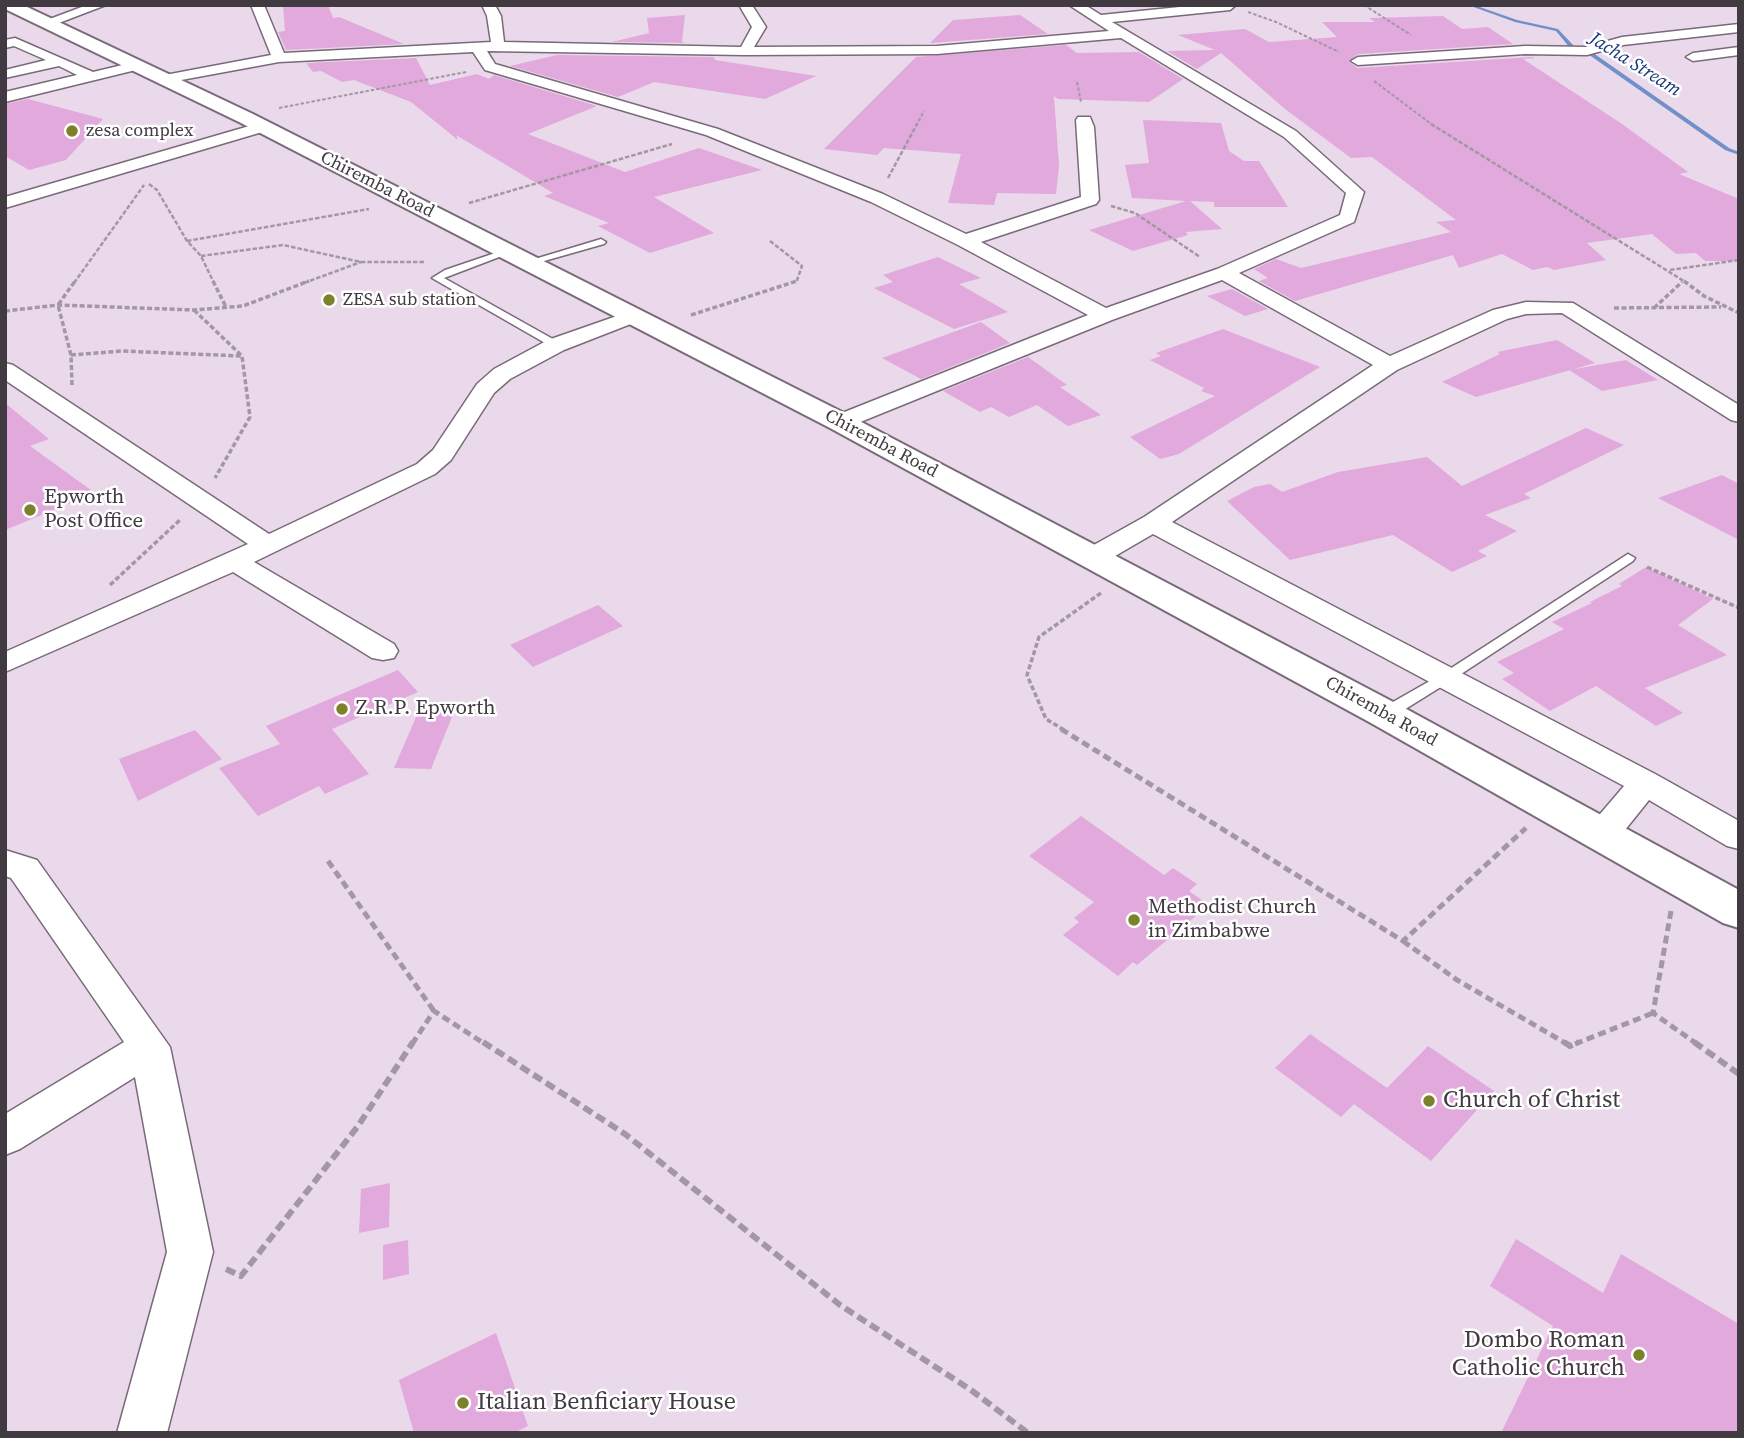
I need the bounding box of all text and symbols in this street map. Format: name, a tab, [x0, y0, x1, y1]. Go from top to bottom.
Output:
water label: Jacha Stream	[1585, 28, 1685, 102]
place label: zesa complex	[86, 120, 193, 142]
marker: zesa complex	[64, 123, 80, 139]
street label: Chiremba Road	[316, 147, 438, 223]
place label: ZESA sub station	[343, 289, 476, 311]
marker: ZESA sub station	[321, 292, 337, 308]
street label: Chiremba Road	[821, 405, 941, 483]
place label: Epworth Post Office	[44, 485, 143, 535]
marker: Epworth Post Office	[22, 502, 38, 518]
street label: Chiremba Road	[1321, 672, 1441, 752]
place label: Z.R.P. Epworth	[356, 696, 496, 722]
marker: Z.R.P. Epworth	[334, 701, 350, 717]
place label: Methodist Church in Zimbabwe	[1148, 895, 1317, 945]
marker: Methodist Church in Zimbabwe	[1126, 912, 1142, 928]
place label: Church of Christ	[1443, 1087, 1620, 1115]
marker: Church of Christ	[1421, 1093, 1437, 1109]
place label: Dombo Roman Catholic Church	[1452, 1327, 1625, 1383]
marker: Dombo Roman Catholic Church	[1631, 1347, 1647, 1363]
place label: Italian Benficiary House	[477, 1389, 736, 1417]
marker: Italian Benficiary House	[455, 1395, 471, 1411]

